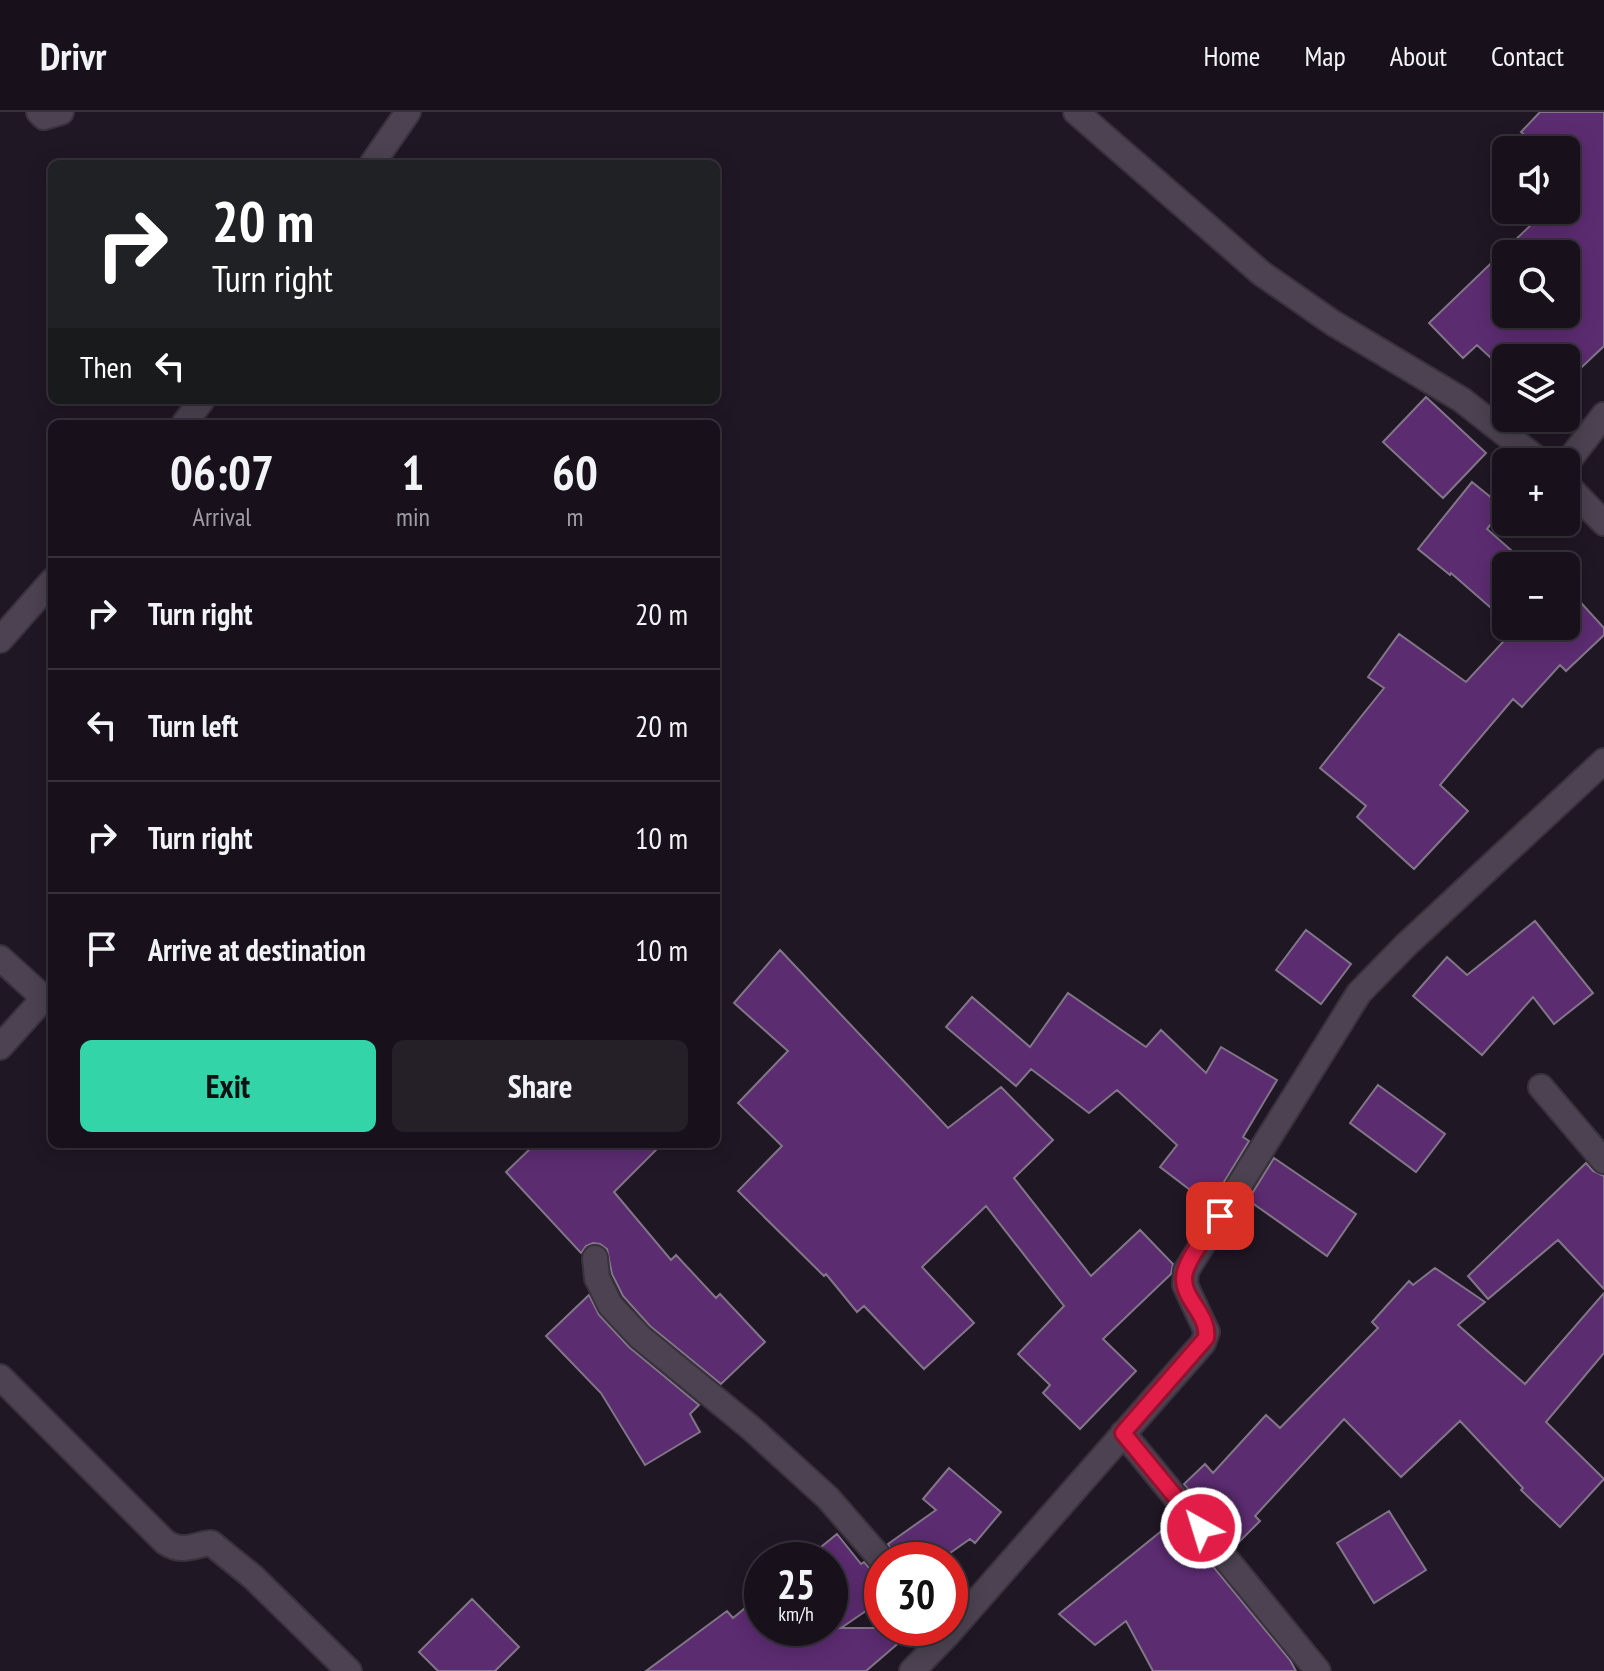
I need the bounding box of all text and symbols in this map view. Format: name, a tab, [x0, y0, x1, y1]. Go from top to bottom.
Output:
text: Drivr	[40, 31, 106, 80]
text: Home	[1204, 37, 1260, 74]
text: Map	[1304, 37, 1346, 74]
text: About	[1390, 37, 1447, 74]
text: Contact	[1491, 37, 1564, 74]
map controls	[1492, 136, 1580, 640]
button: sound	[1492, 136, 1580, 224]
text: 20 m	[212, 185, 314, 257]
icon: right	[80, 192, 184, 296]
button: search	[1492, 240, 1580, 328]
text: Turn right	[212, 255, 333, 302]
icon: left	[148, 344, 192, 388]
button: layers	[1492, 344, 1580, 432]
text: Then	[80, 347, 132, 386]
text: 06:07	[170, 441, 274, 503]
text: 1	[401, 441, 424, 503]
text: 60	[552, 441, 598, 503]
button: +	[1492, 448, 1580, 536]
text: Arrival	[193, 500, 251, 533]
text: min	[396, 500, 430, 533]
text: m	[566, 500, 583, 533]
button: −	[1492, 552, 1580, 640]
icon: right	[80, 591, 124, 635]
text: Turn right	[148, 594, 252, 633]
text: 20 m	[635, 594, 688, 633]
icon: left	[80, 703, 124, 747]
text: Turn left	[148, 706, 238, 745]
text: 20 m	[635, 706, 688, 745]
icon: right	[80, 815, 124, 859]
text: Turn right	[148, 818, 252, 857]
text: 10 m	[635, 818, 688, 857]
icon: arrive	[80, 927, 124, 971]
text: Arrive at destination	[148, 930, 366, 969]
text: 10 m	[635, 930, 688, 969]
button: Exit	[80, 1040, 376, 1132]
button: Share	[392, 1040, 688, 1132]
pin	[1186, 1182, 1254, 1250]
icon: arrive	[1198, 1194, 1242, 1238]
position arrow	[1159, 1486, 1243, 1570]
speed limit sign: 30	[864, 1542, 968, 1646]
text: 25	[777, 1558, 815, 1610]
text: km/h	[778, 1601, 814, 1627]

